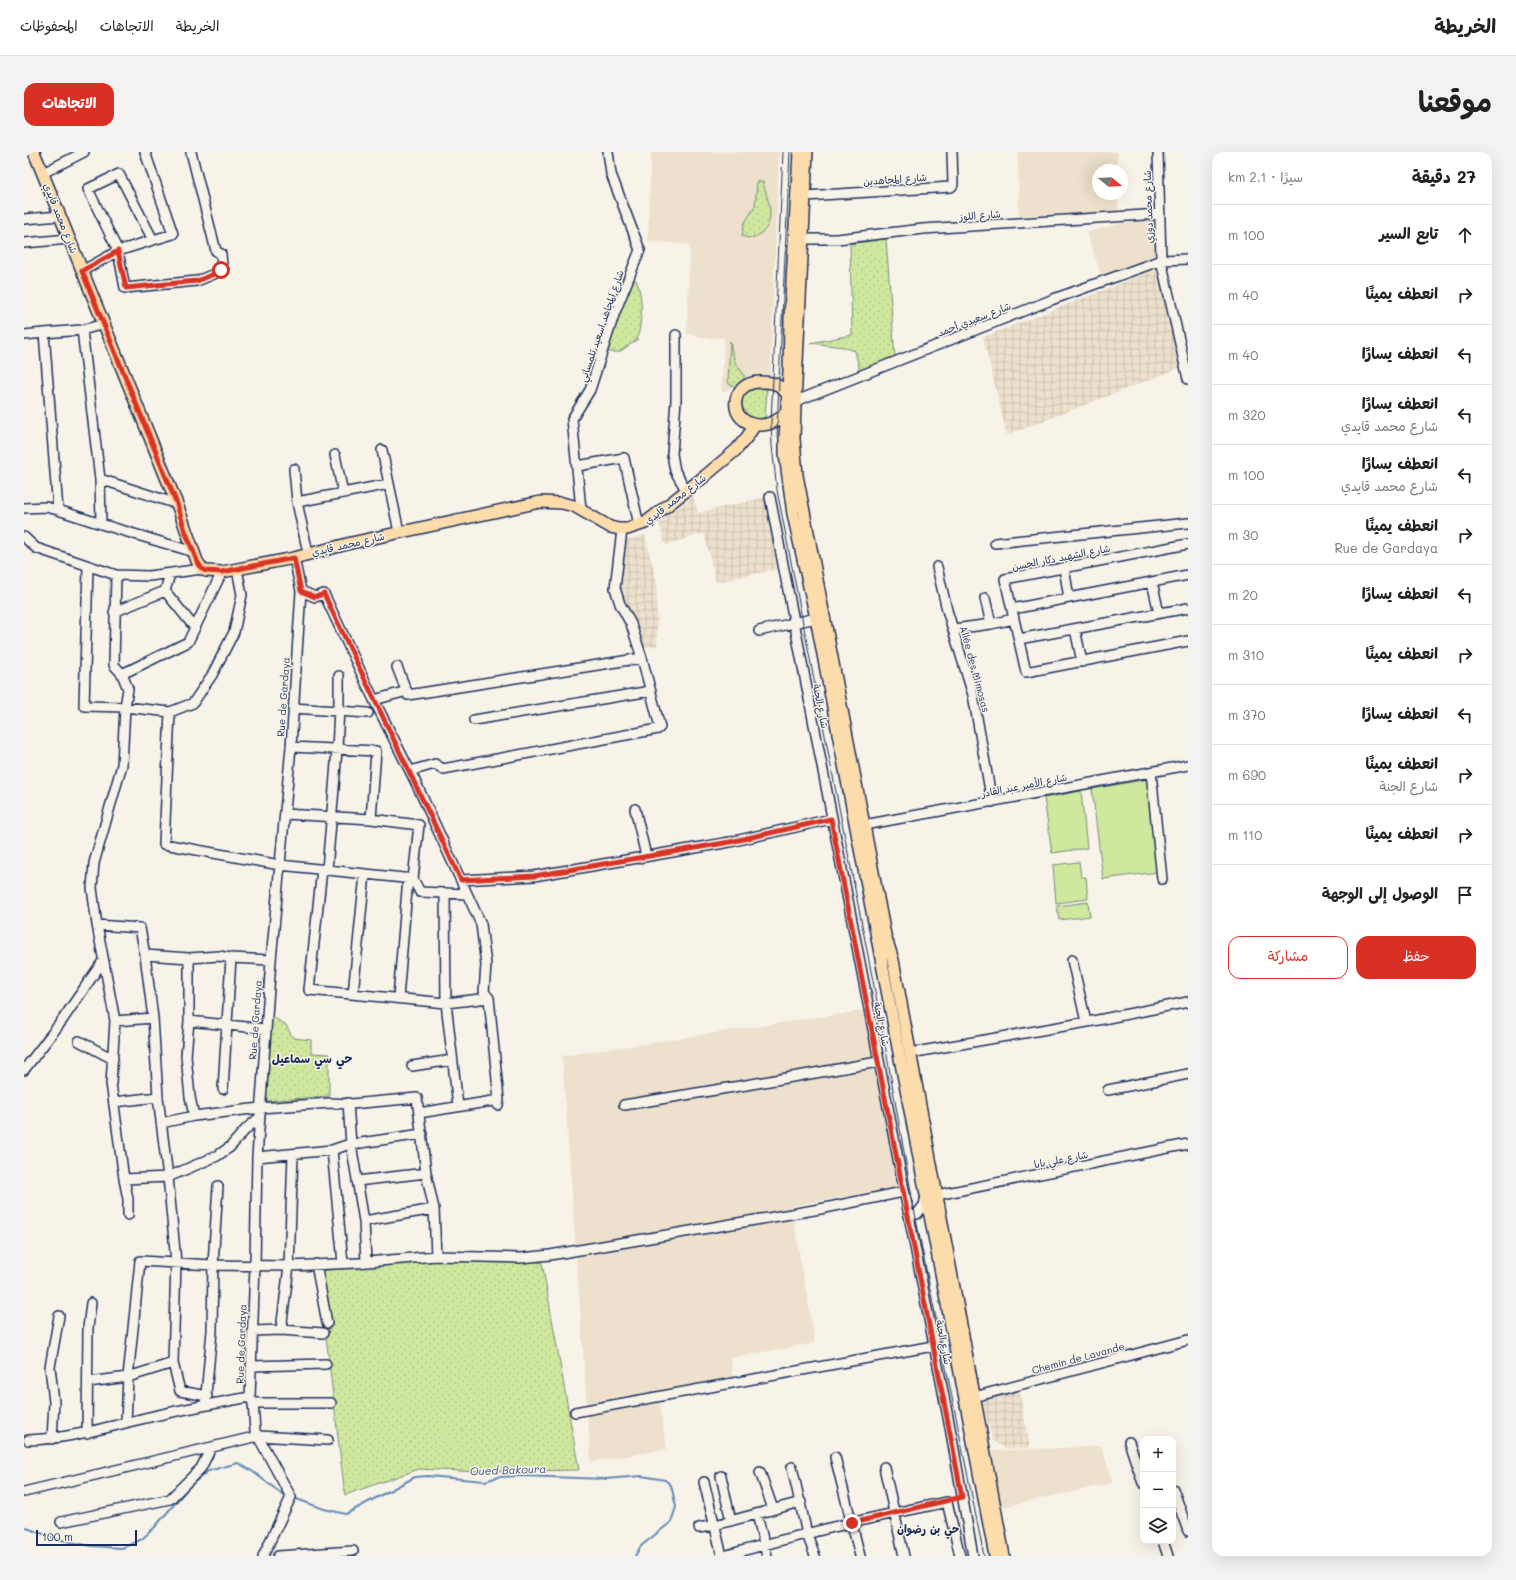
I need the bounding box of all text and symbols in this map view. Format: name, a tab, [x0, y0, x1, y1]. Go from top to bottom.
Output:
text: الخريطة	[1434, 13, 1496, 38]
text: المحفوظات	[20, 16, 78, 35]
text: الاتجاهات	[100, 16, 154, 35]
text: الخريطة	[176, 16, 219, 35]
button: الاتجاهات	[24, 83, 114, 126]
text: موقعنا	[1418, 83, 1492, 119]
north arrow	[1092, 164, 1128, 200]
text: 27 دقيقة	[1412, 165, 1476, 187]
text: سيرًا · 2.1 km	[1228, 168, 1303, 185]
street label: شارع المجاهدين	[863, 170, 927, 189]
street label: شارع محمد دوزي	[1140, 170, 1158, 244]
street label: شارع محمد قايدي	[39, 181, 82, 256]
street label: شارع اللوز	[958, 207, 1002, 225]
text: تابع السير	[1379, 223, 1438, 243]
icon: ahead	[1454, 224, 1476, 246]
text: 100 m	[1228, 226, 1264, 243]
route start	[212, 261, 230, 279]
street label: شارع المجاهد اسعيد تلمساني	[575, 268, 630, 385]
text: انعطف يمينًا	[1366, 283, 1438, 303]
icon: right	[1454, 284, 1476, 306]
text: 40 m	[1228, 286, 1258, 303]
street label: شارع سعيدي أحمد	[935, 298, 1014, 341]
text: انعطف يسارًا	[1362, 343, 1438, 363]
icon: left	[1454, 344, 1476, 366]
text: 40 m	[1228, 346, 1258, 363]
text: انعطف يسارًا	[1362, 393, 1438, 413]
icon: left	[1454, 404, 1476, 426]
text: 320 m	[1228, 406, 1265, 423]
text: شارع محمد قايدي	[1341, 417, 1438, 434]
text: انعطف يسارًا	[1362, 453, 1438, 473]
icon: left	[1454, 464, 1476, 486]
text: 100 m	[1228, 466, 1264, 483]
street label: شارع محمد قايدي	[641, 470, 710, 529]
text: شارع محمد قايدي	[1341, 477, 1438, 494]
text: انعطف يمينًا	[1366, 515, 1438, 535]
icon: right	[1454, 524, 1476, 546]
text: 30 m	[1228, 526, 1258, 543]
street label: شارع محمد قايدي	[310, 529, 387, 561]
text: Rue de Gardaya	[1334, 539, 1438, 556]
street label: شارع الشهيد دكار الحسن	[1011, 541, 1112, 574]
text: انعطف يسارًا	[1362, 583, 1438, 603]
icon: left	[1454, 584, 1476, 606]
text: 20 m	[1228, 586, 1258, 603]
street label: Allée des Mimosas	[957, 624, 993, 714]
text: انعطف يمينًا	[1366, 643, 1438, 663]
icon: right	[1454, 644, 1476, 666]
text: 310 m	[1228, 646, 1264, 663]
street label: Rue de Gardaya	[273, 657, 293, 737]
street label: شارع الجنة	[809, 683, 832, 730]
text: انعطف يسارًا	[1362, 703, 1438, 723]
icon: left	[1454, 704, 1476, 726]
text: 370 m	[1228, 706, 1265, 723]
text: انعطف يمينًا	[1366, 753, 1438, 773]
icon: right	[1454, 764, 1476, 786]
text: 690 m	[1228, 766, 1266, 783]
street label: شارع الأمير عبد القادر	[979, 770, 1069, 801]
text: شارع الجنة	[1380, 777, 1438, 794]
text: انعطف يمينًا	[1366, 823, 1438, 843]
icon: right	[1454, 824, 1476, 846]
text: 110 m	[1228, 826, 1262, 843]
text: الوصول إلى الوجهة	[1322, 883, 1438, 903]
icon: arrive	[1454, 884, 1476, 906]
button: مشاركة	[1228, 936, 1348, 979]
button: حفظ	[1356, 936, 1476, 979]
street label: Rue de Gardaya	[245, 980, 265, 1060]
street label: شارع الجنة	[870, 1001, 893, 1048]
district label: حي سي سماعيل	[272, 1050, 352, 1070]
street label: شارع علي بابا	[1033, 1147, 1090, 1174]
street label: Rue de Gardaya	[233, 1304, 249, 1384]
street label: شارع الجنة	[932, 1319, 955, 1366]
street label: Chemin de Lavande	[1030, 1339, 1126, 1377]
map controls	[1140, 1436, 1176, 1544]
button: +	[1140, 1436, 1176, 1472]
water label: Oued Bakoura	[470, 1461, 547, 1478]
button: −	[1140, 1472, 1176, 1508]
button: layers	[1140, 1508, 1176, 1544]
route end	[843, 1514, 861, 1532]
district label: حي بن رضوان	[897, 1521, 959, 1539]
scale bar	[36, 1528, 137, 1547]
text: 100 m	[42, 1529, 73, 1544]

